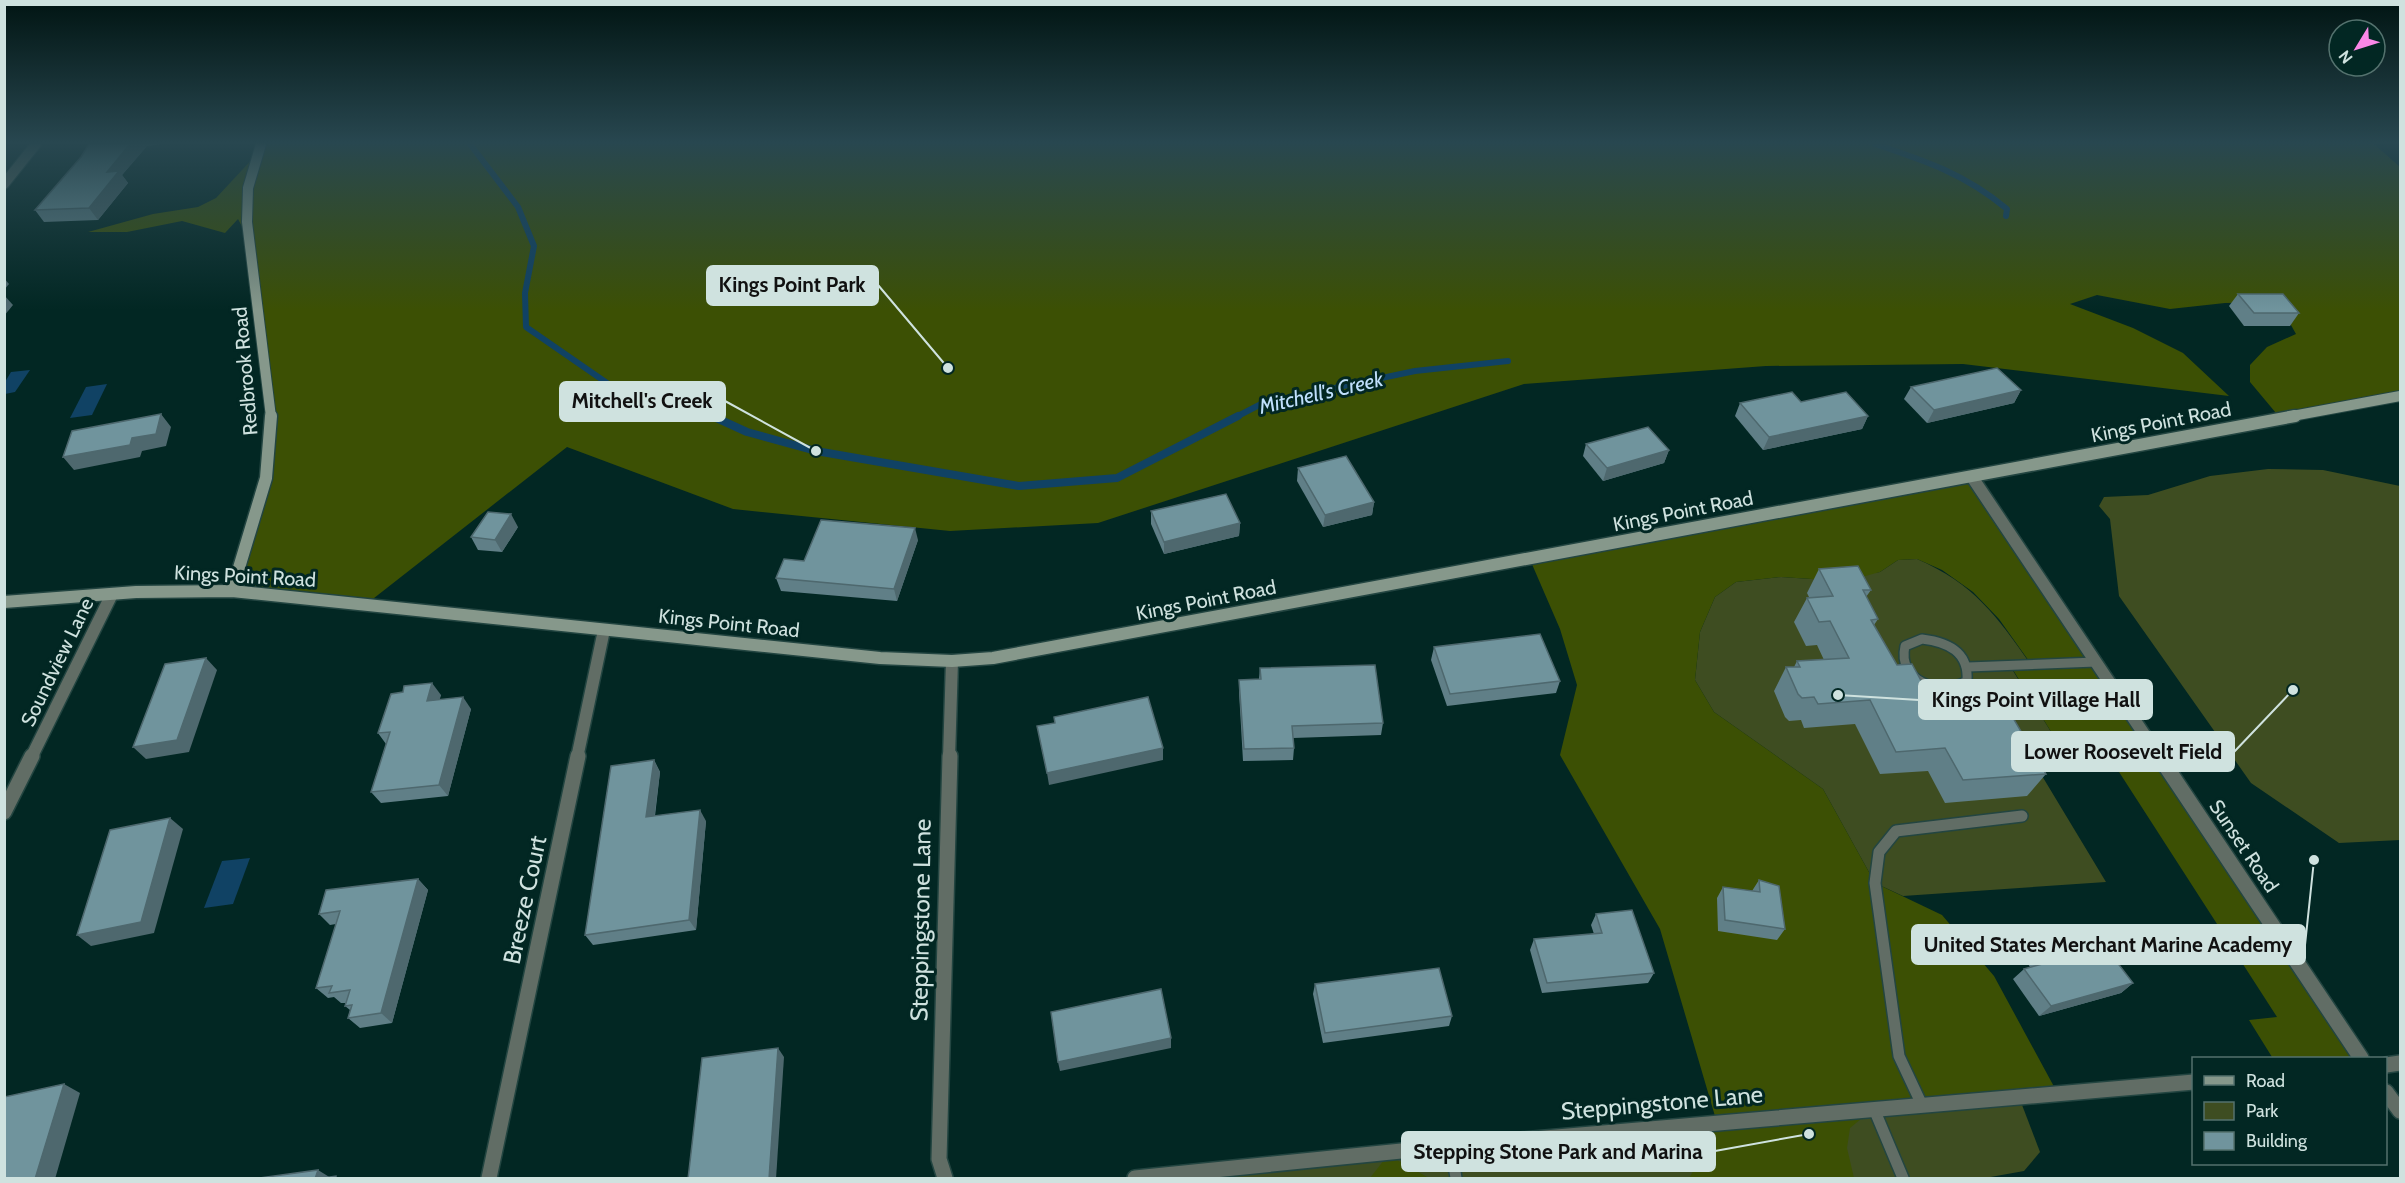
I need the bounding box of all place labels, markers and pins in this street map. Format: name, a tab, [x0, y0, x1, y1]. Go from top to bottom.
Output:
callout: Kings Point Park	[707, 266, 878, 305]
callout: Mitchell's Creek	[560, 382, 725, 421]
callout: Kings Point Village Hall	[1919, 680, 2152, 719]
callout: Lower Roosevelt Field	[2012, 732, 2234, 771]
callout: United States Merchant Marine Academy	[1912, 925, 2305, 964]
callout: Stepping Stone Park and Marina	[1402, 1132, 1715, 1171]

